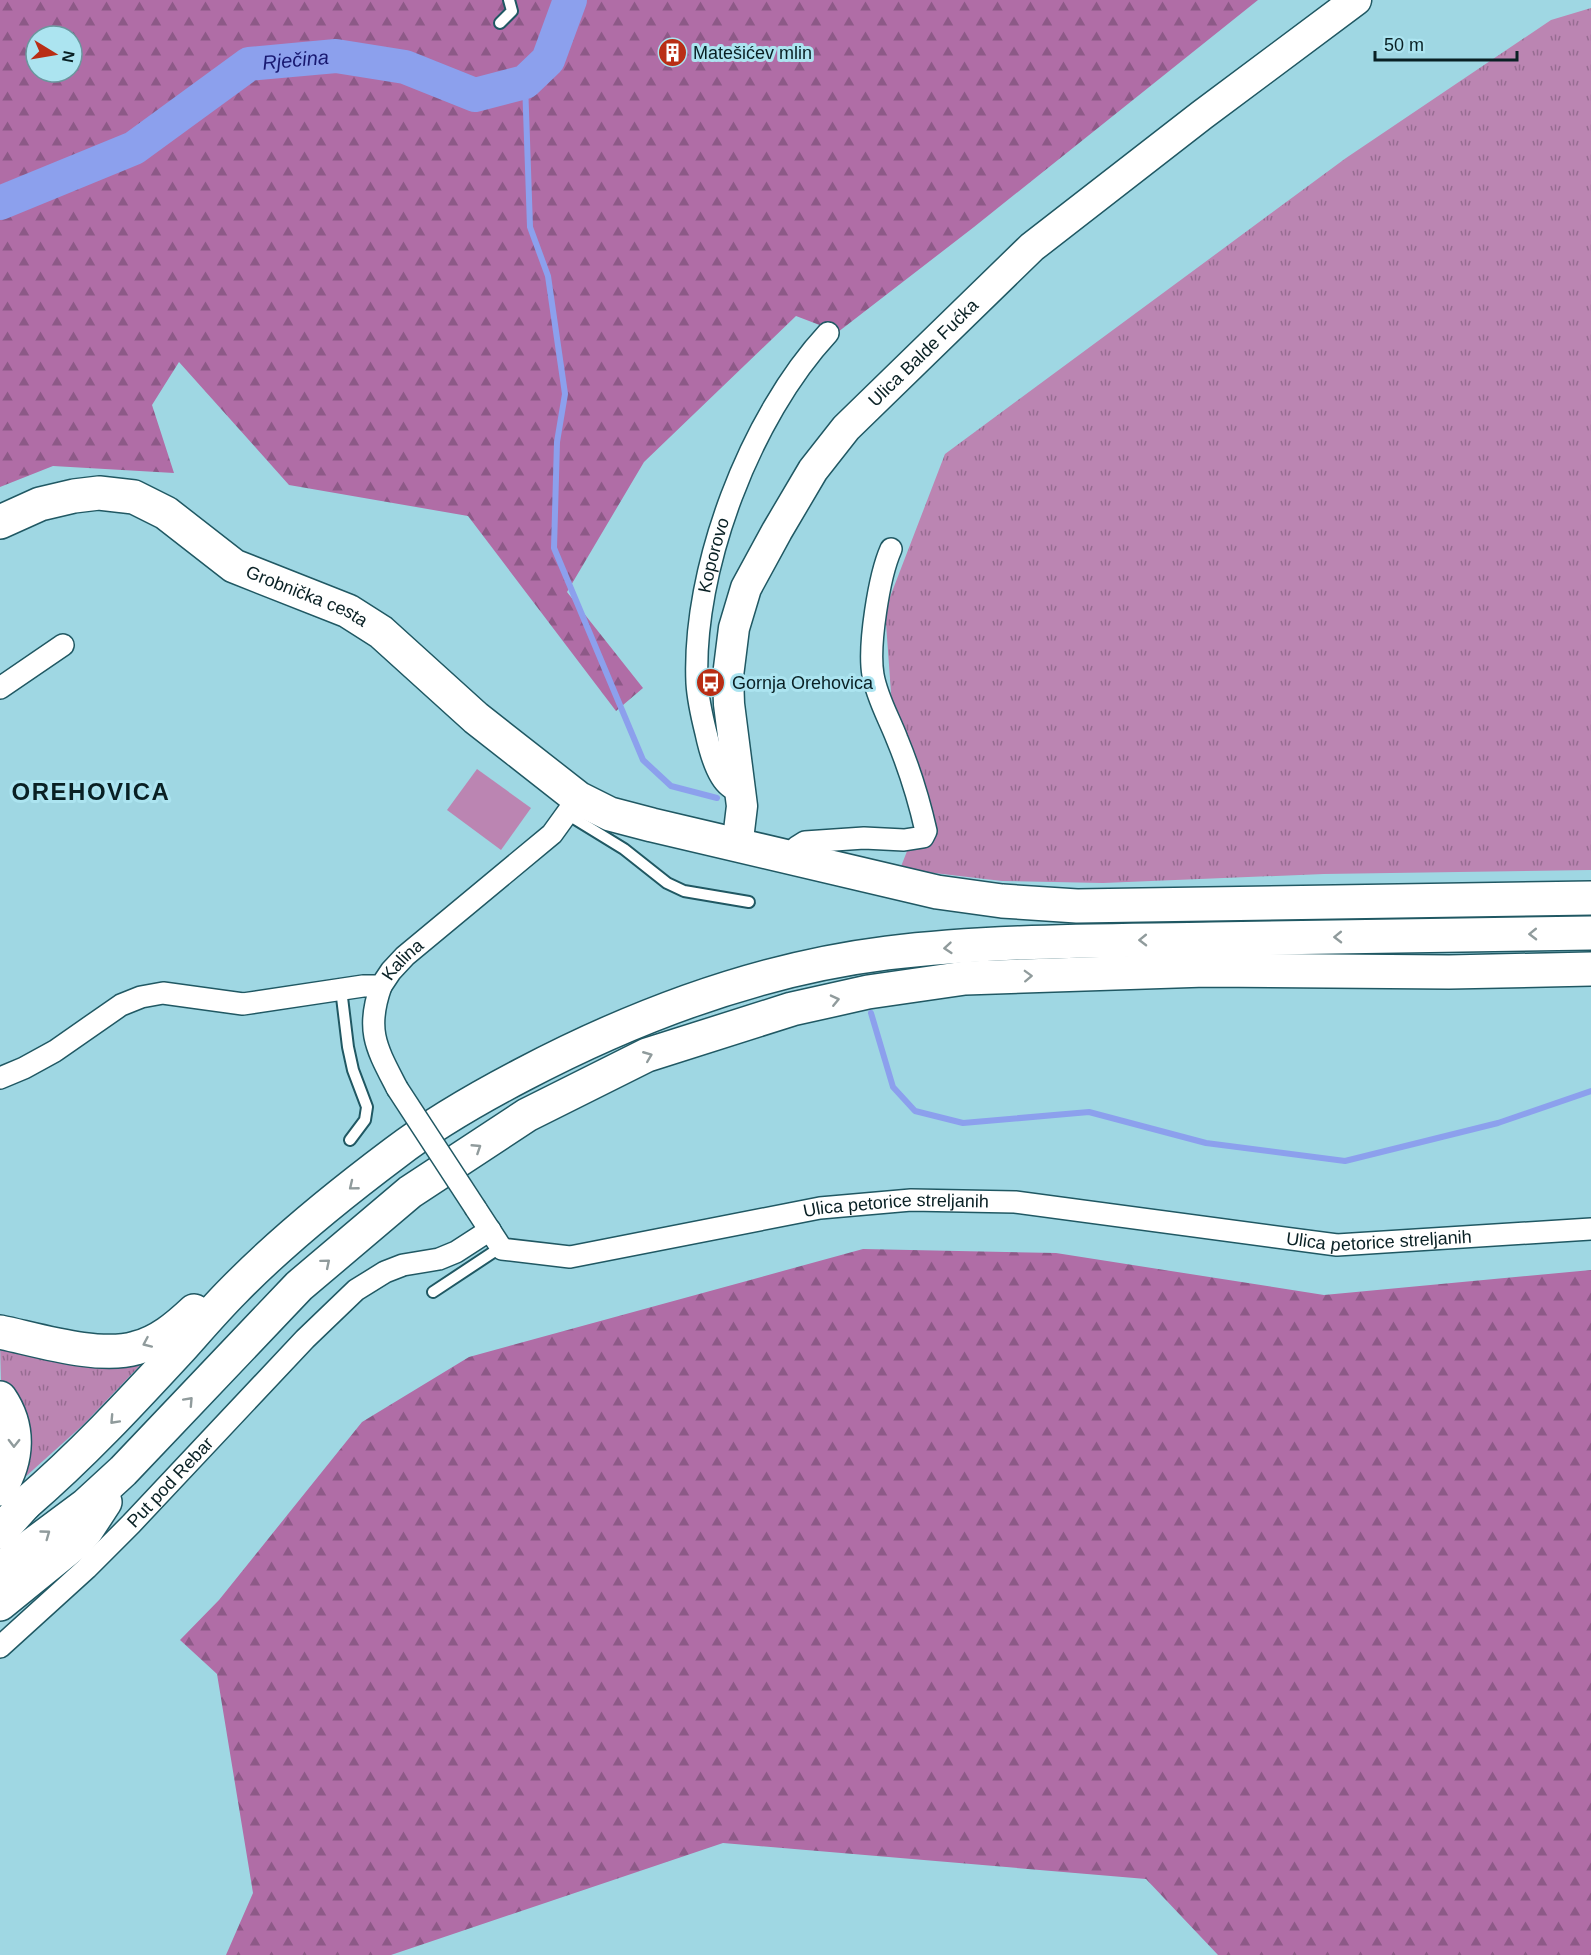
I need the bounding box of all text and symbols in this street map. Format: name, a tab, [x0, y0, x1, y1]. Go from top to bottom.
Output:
north arrow	[24, 24, 84, 84]
scale bar	[1375, 24, 1518, 62]
text: 50 m	[1384, 35, 1424, 55]
building icon: Matešićev mlin	[656, 37, 688, 69]
place label: Matešićev mlin	[693, 43, 812, 63]
water label: Rječina	[261, 46, 330, 74]
text: N	[59, 49, 78, 64]
street label: Ulica Balde Fućka	[864, 294, 983, 411]
street label: Koporovo	[694, 515, 733, 595]
street label: Grobnička cesta	[243, 562, 372, 631]
bus stop icon: Gornja Orehovica	[695, 667, 727, 699]
place label: Gornja Orehovica	[732, 673, 874, 693]
district label: OREHOVICA	[12, 778, 170, 805]
one-way arrow	[1528, 928, 1537, 940]
one-way arrow	[1333, 931, 1342, 943]
street label: Kalina	[378, 934, 428, 984]
one-way arrow	[1138, 934, 1147, 946]
one-way arrow	[943, 941, 952, 954]
one-way arrow	[1023, 969, 1032, 982]
one-way arrow	[829, 994, 839, 1007]
one-way arrow	[642, 1050, 653, 1063]
one-way arrow	[470, 1144, 481, 1155]
one-way arrow	[349, 1178, 360, 1189]
street label: Ulica petorice streljanih	[801, 1190, 989, 1221]
street label: Ulica petorice streljanih	[1285, 1227, 1472, 1255]
one-way arrow	[319, 1259, 330, 1270]
one-way arrow	[143, 1336, 154, 1348]
one-way arrow	[182, 1398, 193, 1408]
one-way arrow	[111, 1412, 122, 1423]
street label: Put pod Rebar	[123, 1433, 217, 1531]
one-way arrow	[8, 1438, 20, 1447]
one-way arrow	[40, 1530, 51, 1541]

